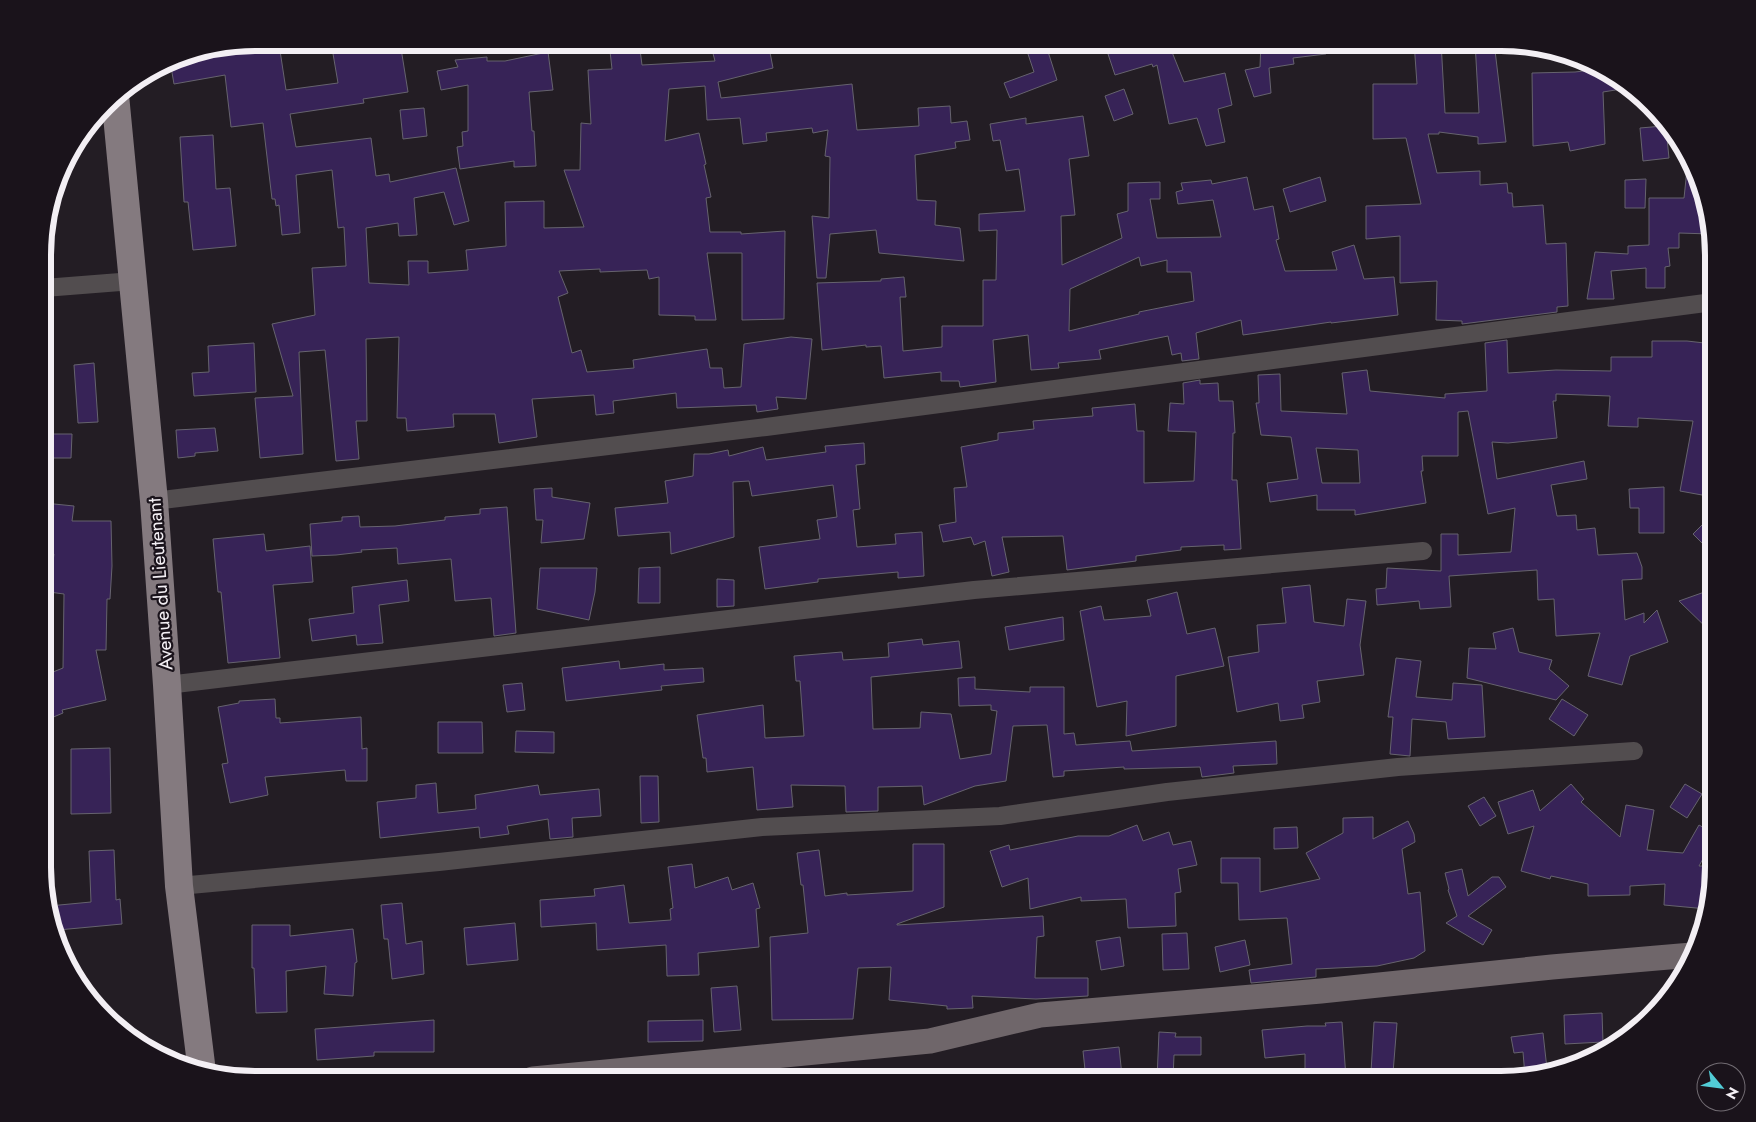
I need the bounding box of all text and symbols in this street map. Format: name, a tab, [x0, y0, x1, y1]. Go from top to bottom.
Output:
street label: Avenue du Lieutenant	[140, 497, 179, 671]
north arrow	[1696, 1062, 1746, 1112]
text: N	[1721, 1084, 1744, 1103]

